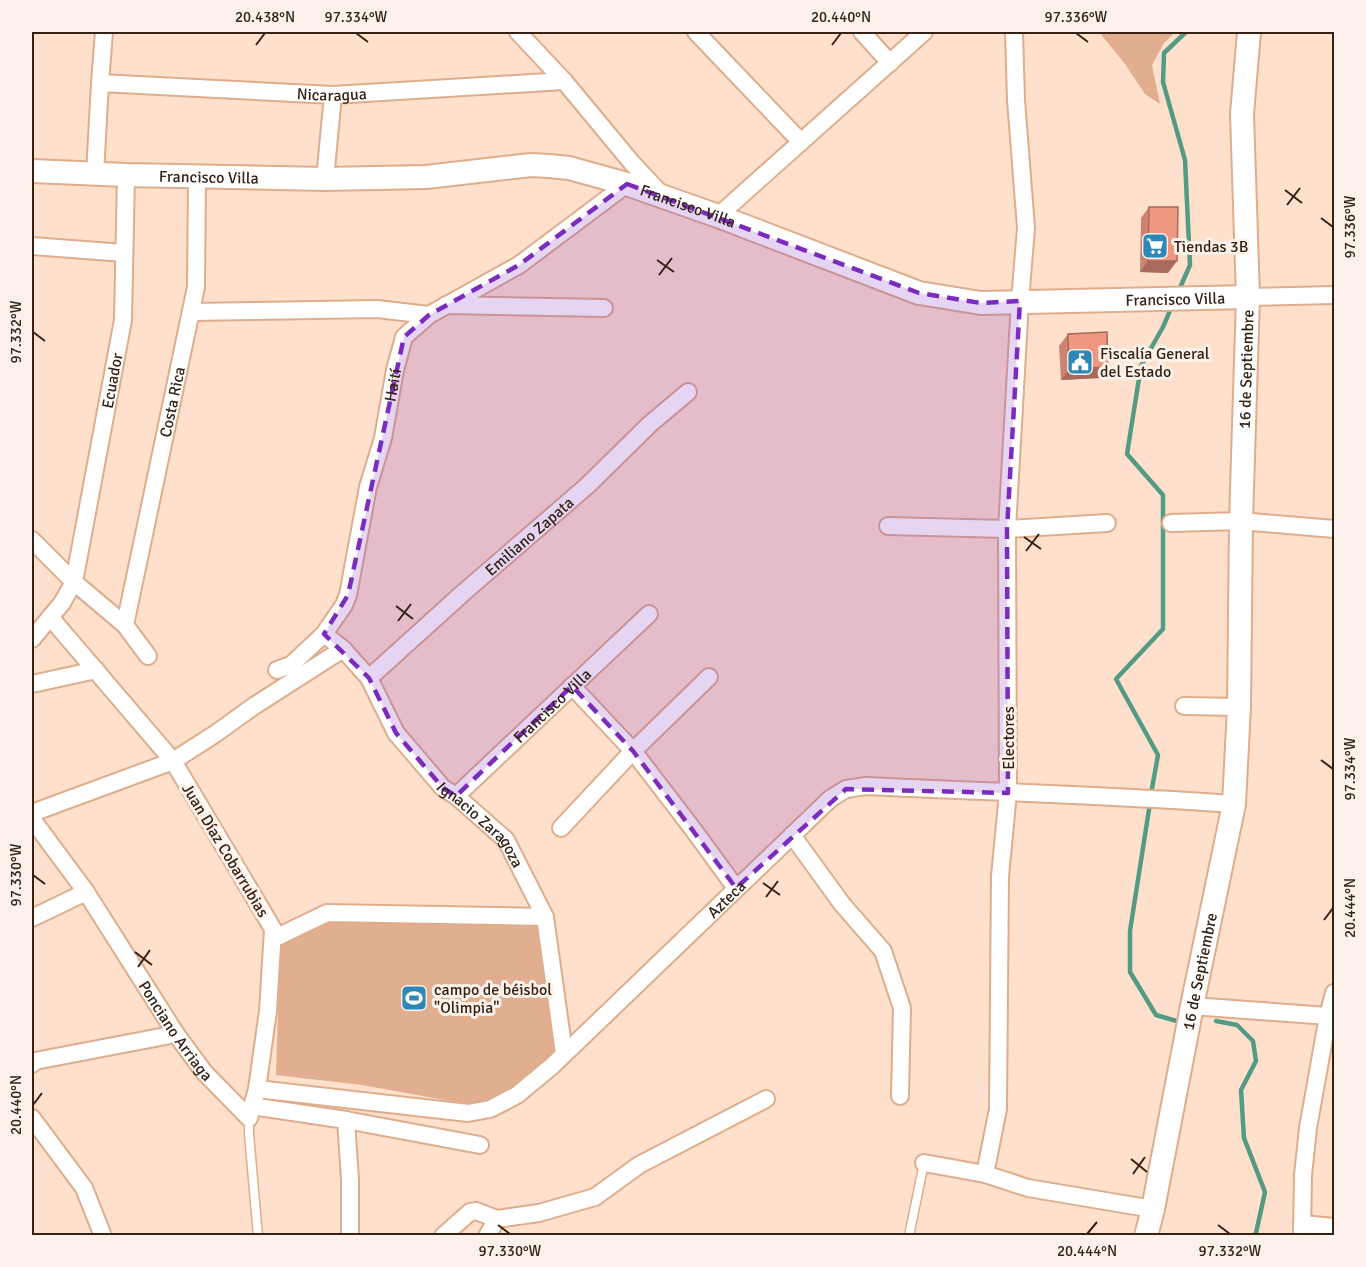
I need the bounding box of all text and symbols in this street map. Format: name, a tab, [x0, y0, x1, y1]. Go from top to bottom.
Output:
text: 20.438°N	[235, 8, 295, 26]
text: 97.334°W	[325, 8, 388, 26]
text: 20.440°N	[811, 8, 871, 26]
text: 97.336°W	[1045, 8, 1108, 26]
street label: Nicaragua	[296, 84, 367, 106]
street label: Francisco Villa	[159, 167, 259, 189]
street label: Francisco Villa	[637, 180, 738, 233]
text: 97.336°W	[1341, 195, 1359, 258]
supermarket icon: Tiendas 3B	[1140, 231, 1170, 261]
place label: Tiendas 3B	[1174, 237, 1248, 257]
street label: Francisco Villa	[1125, 289, 1226, 311]
text: 97.332°W	[7, 300, 25, 363]
street label: 16 de Septiembre	[1235, 309, 1259, 429]
place label: Fiscalía General del Estado	[1100, 344, 1210, 382]
public building icon: Fiscalía General del Estado	[1065, 347, 1095, 377]
street label: Ecuador	[98, 351, 128, 410]
street label: Costa Rica	[156, 365, 190, 439]
street label: Haití	[381, 366, 406, 403]
street label: Emiliano Zapata	[481, 493, 578, 581]
street label: Francisco Villa	[510, 665, 596, 748]
street label: Electores	[999, 706, 1019, 770]
text: 97.334°W	[1341, 737, 1359, 800]
street label: Ignacio Zaragoza	[431, 778, 527, 871]
street label: Juan Díaz Cobarrubias	[177, 780, 273, 921]
text: 97.330°W	[7, 843, 25, 906]
street label: Azteca	[703, 876, 750, 923]
text: 20.444°N	[1341, 878, 1359, 938]
street label: 16 de Septiembre	[1179, 911, 1222, 1032]
street label: Ponciano Arriaga	[134, 977, 216, 1086]
place label: campo de béisbol "Olimpia"	[434, 980, 552, 1018]
sports icon: campo de béisbol "Olimpia"	[399, 983, 429, 1013]
text: 20.440°N	[7, 1075, 25, 1135]
text: 97.330°W	[479, 1242, 542, 1260]
text: 20.444°N	[1057, 1242, 1117, 1260]
text: 97.332°W	[1199, 1242, 1262, 1260]

